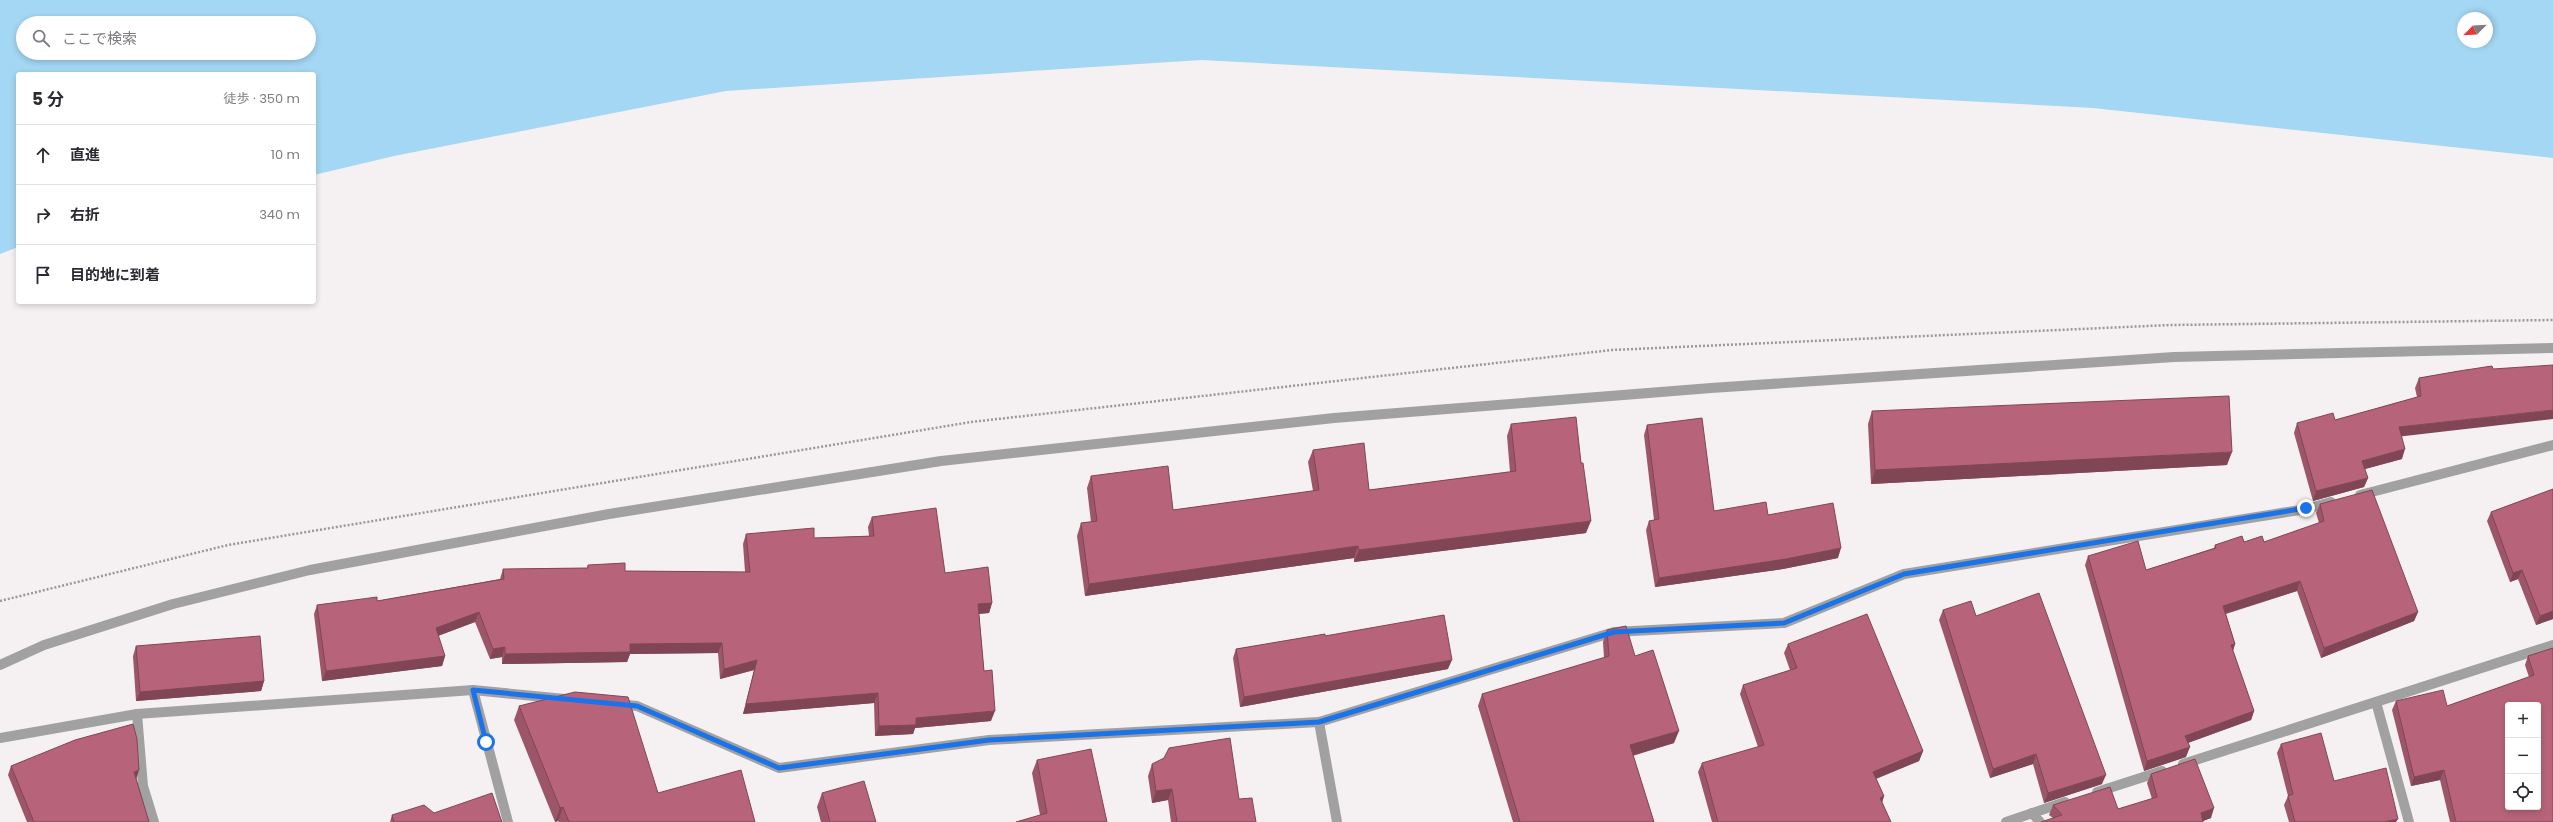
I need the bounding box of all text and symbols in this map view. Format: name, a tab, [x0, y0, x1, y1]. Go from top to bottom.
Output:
north arrow	[2457, 12, 2493, 48]
search box	[16, 16, 316, 60]
icon: search	[30, 27, 52, 49]
text: ここで検索	[62, 28, 137, 49]
text: 5 分	[32, 87, 64, 111]
text: 徒歩 · 350 m	[223, 89, 300, 108]
icon: ahead	[32, 144, 54, 166]
text: 直進	[70, 144, 100, 165]
text: 10 m	[271, 145, 300, 164]
icon: right	[32, 204, 54, 226]
text: 右折	[70, 204, 100, 225]
text: 340 m	[259, 205, 300, 224]
icon: arrive	[32, 264, 54, 286]
text: 目的地に到着	[70, 264, 160, 285]
route end	[2297, 499, 2315, 517]
map controls	[2505, 702, 2541, 810]
button: +	[2505, 702, 2541, 738]
route start	[477, 733, 495, 751]
button: −	[2505, 738, 2541, 774]
button: locate	[2505, 774, 2541, 810]

